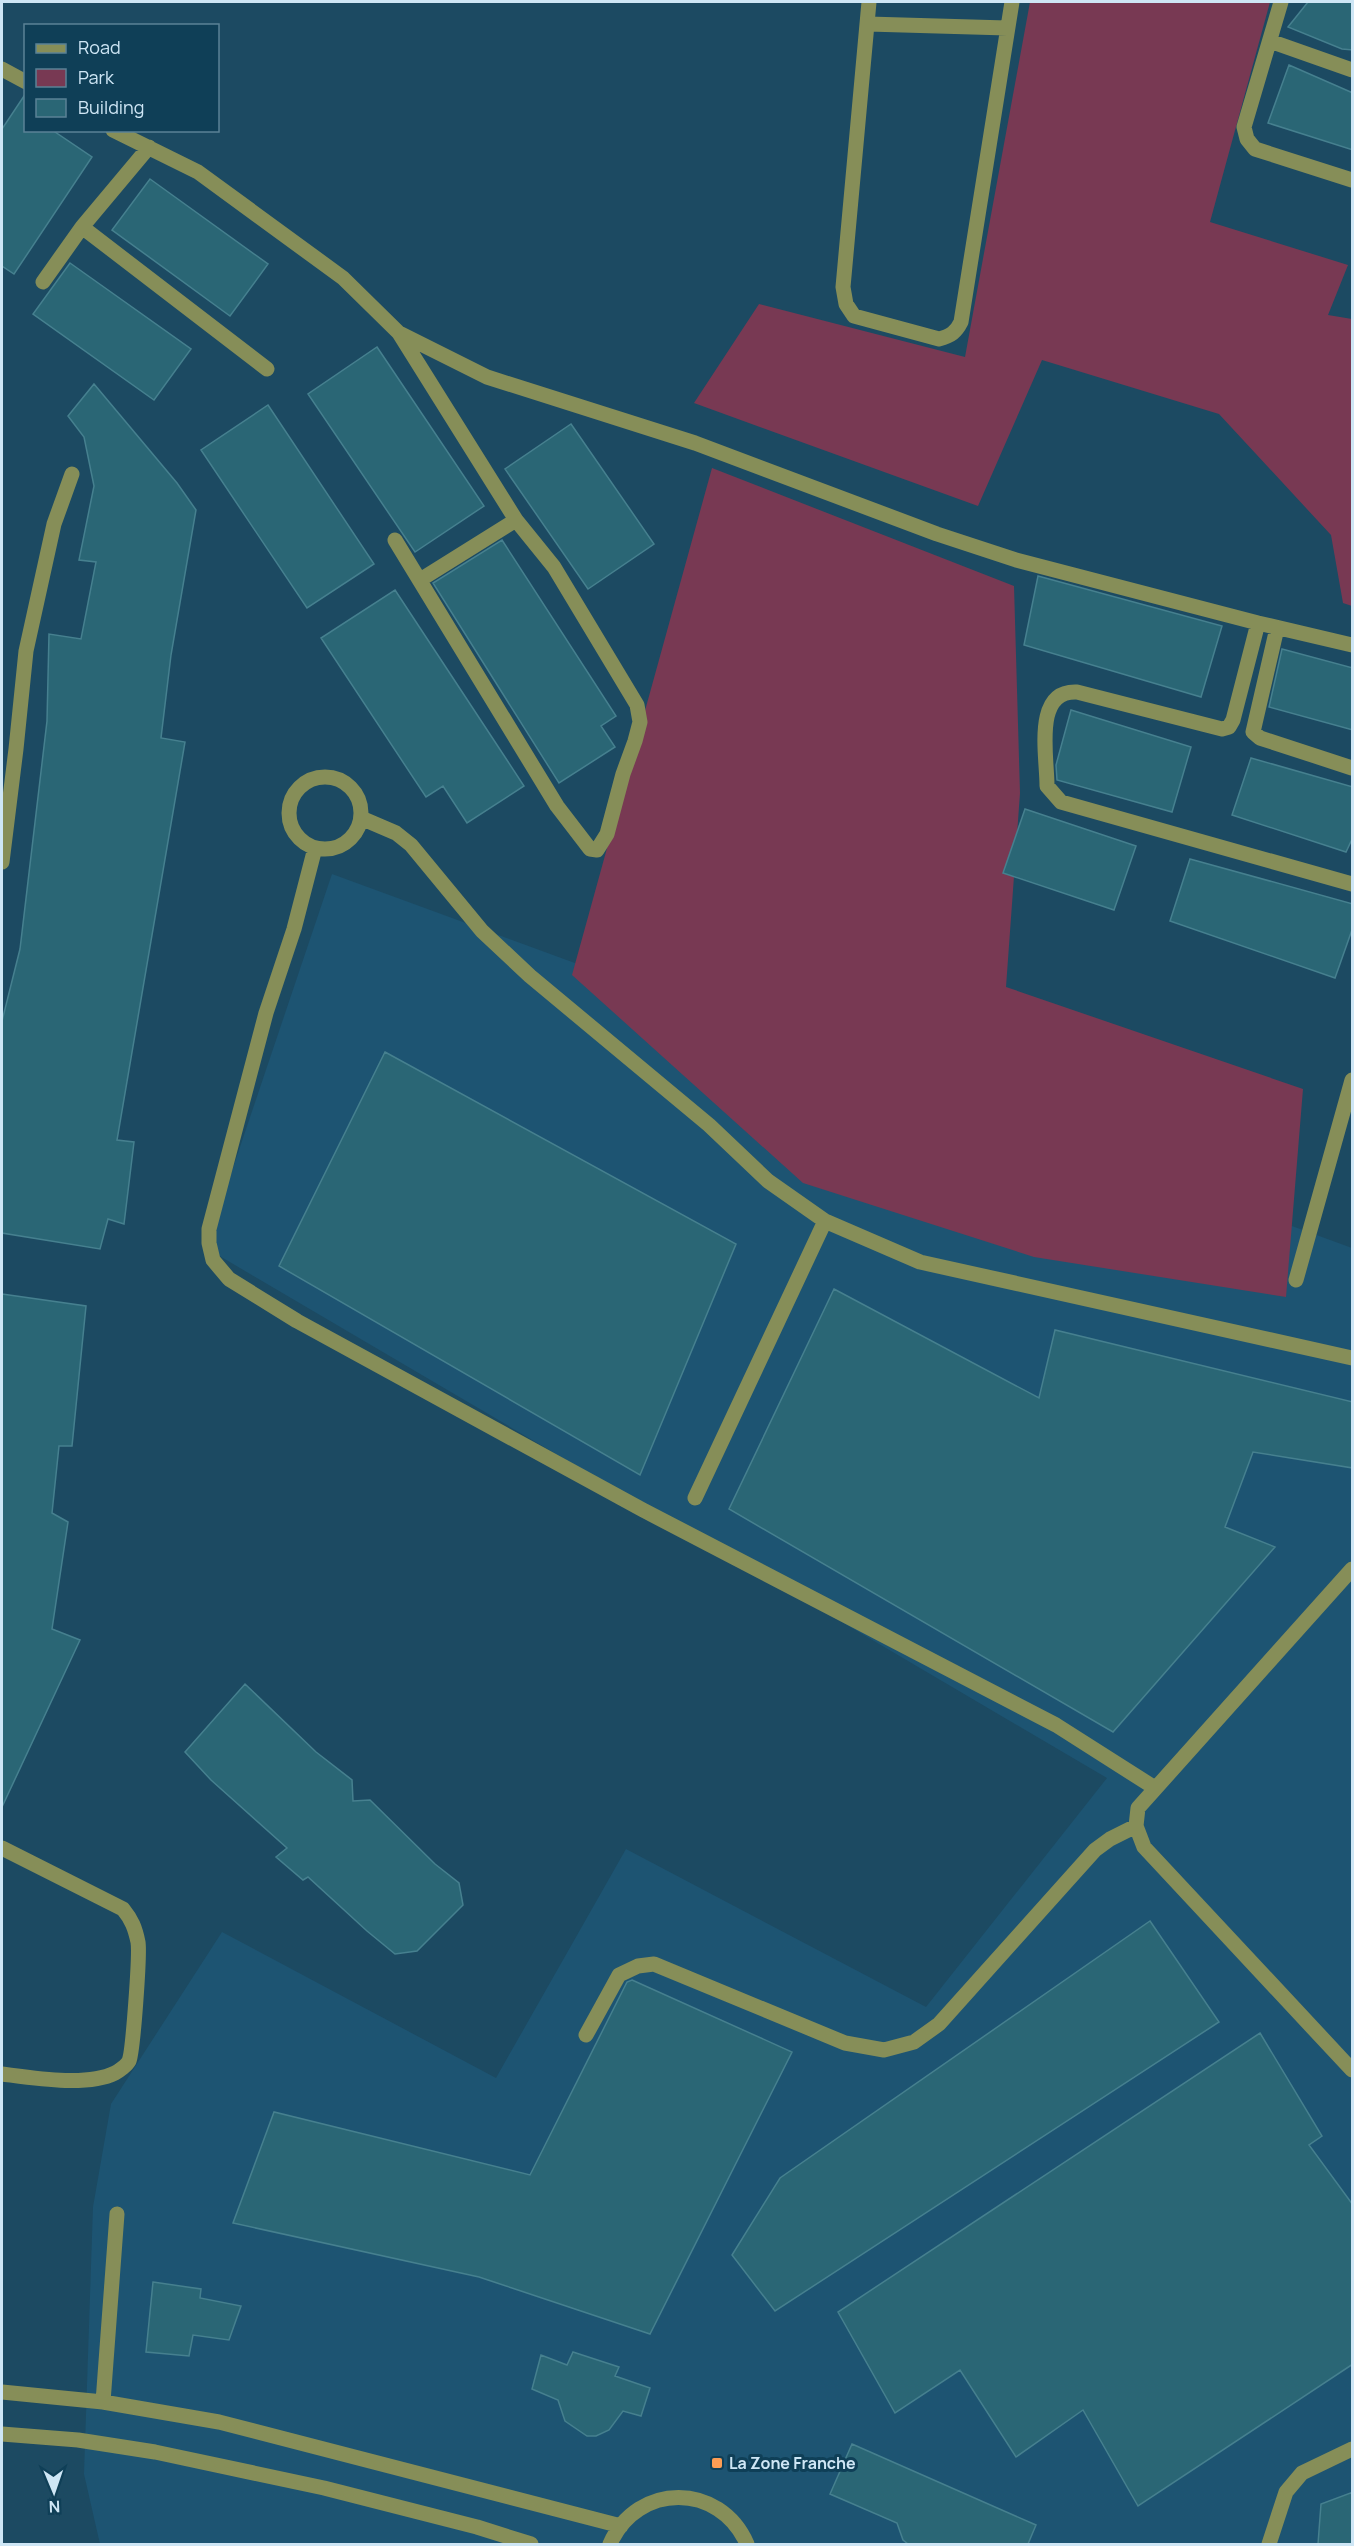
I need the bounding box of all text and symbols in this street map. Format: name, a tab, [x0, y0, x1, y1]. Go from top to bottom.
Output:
legend	[24, 24, 219, 132]
text: Road	[78, 35, 121, 59]
text: Park	[78, 65, 115, 89]
text: Building	[78, 95, 144, 119]
place label: La Zone Franche	[729, 2452, 856, 2474]
marker: La Zone Franche	[710, 2456, 724, 2470]
north arrow	[24, 2462, 84, 2522]
text: N	[48, 2496, 61, 2518]

